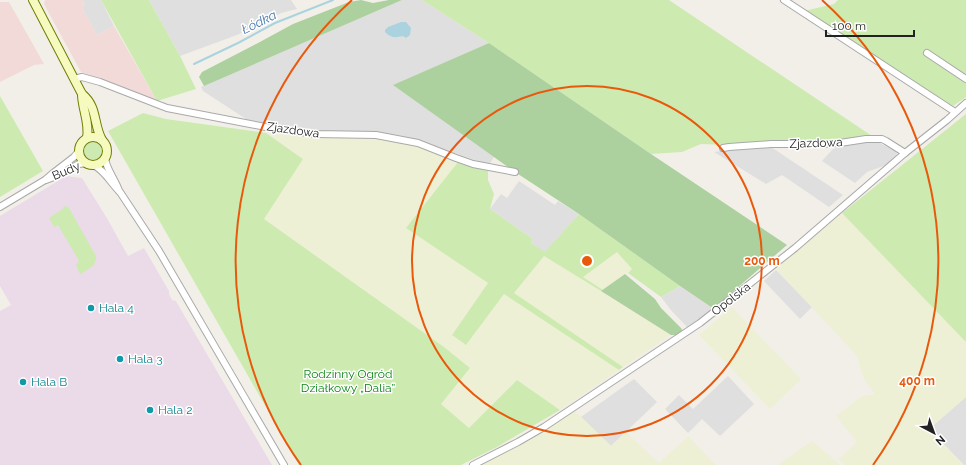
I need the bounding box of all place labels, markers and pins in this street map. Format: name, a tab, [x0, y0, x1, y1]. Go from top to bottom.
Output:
centre of rings	[580, 254, 594, 268]
place label: Hala 4	[99, 301, 134, 315]
marker: Hala 4	[86, 303, 96, 313]
place label: Hala 3	[128, 352, 163, 366]
marker: Hala 3	[115, 354, 125, 364]
place label: Hala B	[31, 375, 67, 389]
marker: Hala B	[18, 377, 28, 387]
place label: Hala 2	[158, 403, 192, 417]
marker: Hala 2	[145, 405, 155, 415]

